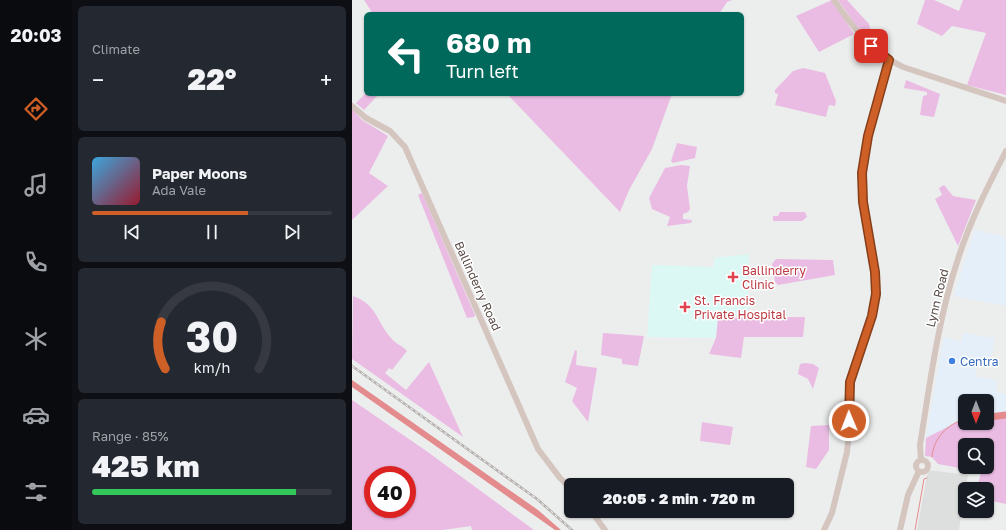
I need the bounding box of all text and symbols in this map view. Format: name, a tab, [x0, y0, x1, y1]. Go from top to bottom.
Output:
text: 20:03	[10, 24, 62, 46]
text: 680 m	[446, 26, 531, 59]
icon: left	[380, 28, 432, 80]
pin	[854, 29, 888, 63]
icon: arrive	[860, 35, 882, 57]
text: Climate	[92, 41, 140, 57]
text: Turn left	[446, 60, 519, 82]
text: 22°	[188, 61, 236, 97]
text: −	[92, 66, 104, 93]
text: +	[320, 66, 332, 93]
icon: directions	[22, 95, 50, 123]
text: Paper Moons	[152, 164, 247, 182]
icon: music	[22, 171, 50, 199]
text: Ada Vale	[152, 182, 206, 198]
icon: previous	[121, 221, 143, 243]
icon: pause	[201, 221, 223, 243]
icon: next	[281, 221, 303, 243]
street label: Ballinderry Road	[452, 239, 504, 333]
icon: phone	[22, 248, 50, 276]
place label: Ballinderry Clinic	[742, 263, 806, 292]
street label: Lynn Road	[922, 267, 952, 329]
marker: Ballinderry Clinic	[727, 271, 739, 283]
place label: St. Francis Private Hospital	[694, 293, 786, 322]
marker: St. Francis Private Hospital	[679, 301, 691, 313]
text: 30	[186, 310, 238, 360]
icon: climate	[22, 325, 50, 353]
place label: Centra	[960, 354, 999, 369]
marker: Centra	[947, 356, 957, 366]
text: km/h	[194, 358, 230, 375]
north arrow	[958, 394, 994, 430]
map controls	[958, 394, 994, 518]
position arrow	[828, 400, 870, 442]
icon: car	[22, 401, 50, 429]
text: Range · 85%	[92, 428, 168, 444]
button: search	[958, 438, 994, 474]
text: 425 km	[92, 448, 200, 484]
speed limit sign: 40	[364, 466, 416, 518]
icon: filters	[22, 478, 50, 506]
button: layers	[958, 482, 994, 518]
text: 20:05 · 2 min · 720 m	[603, 489, 755, 507]

